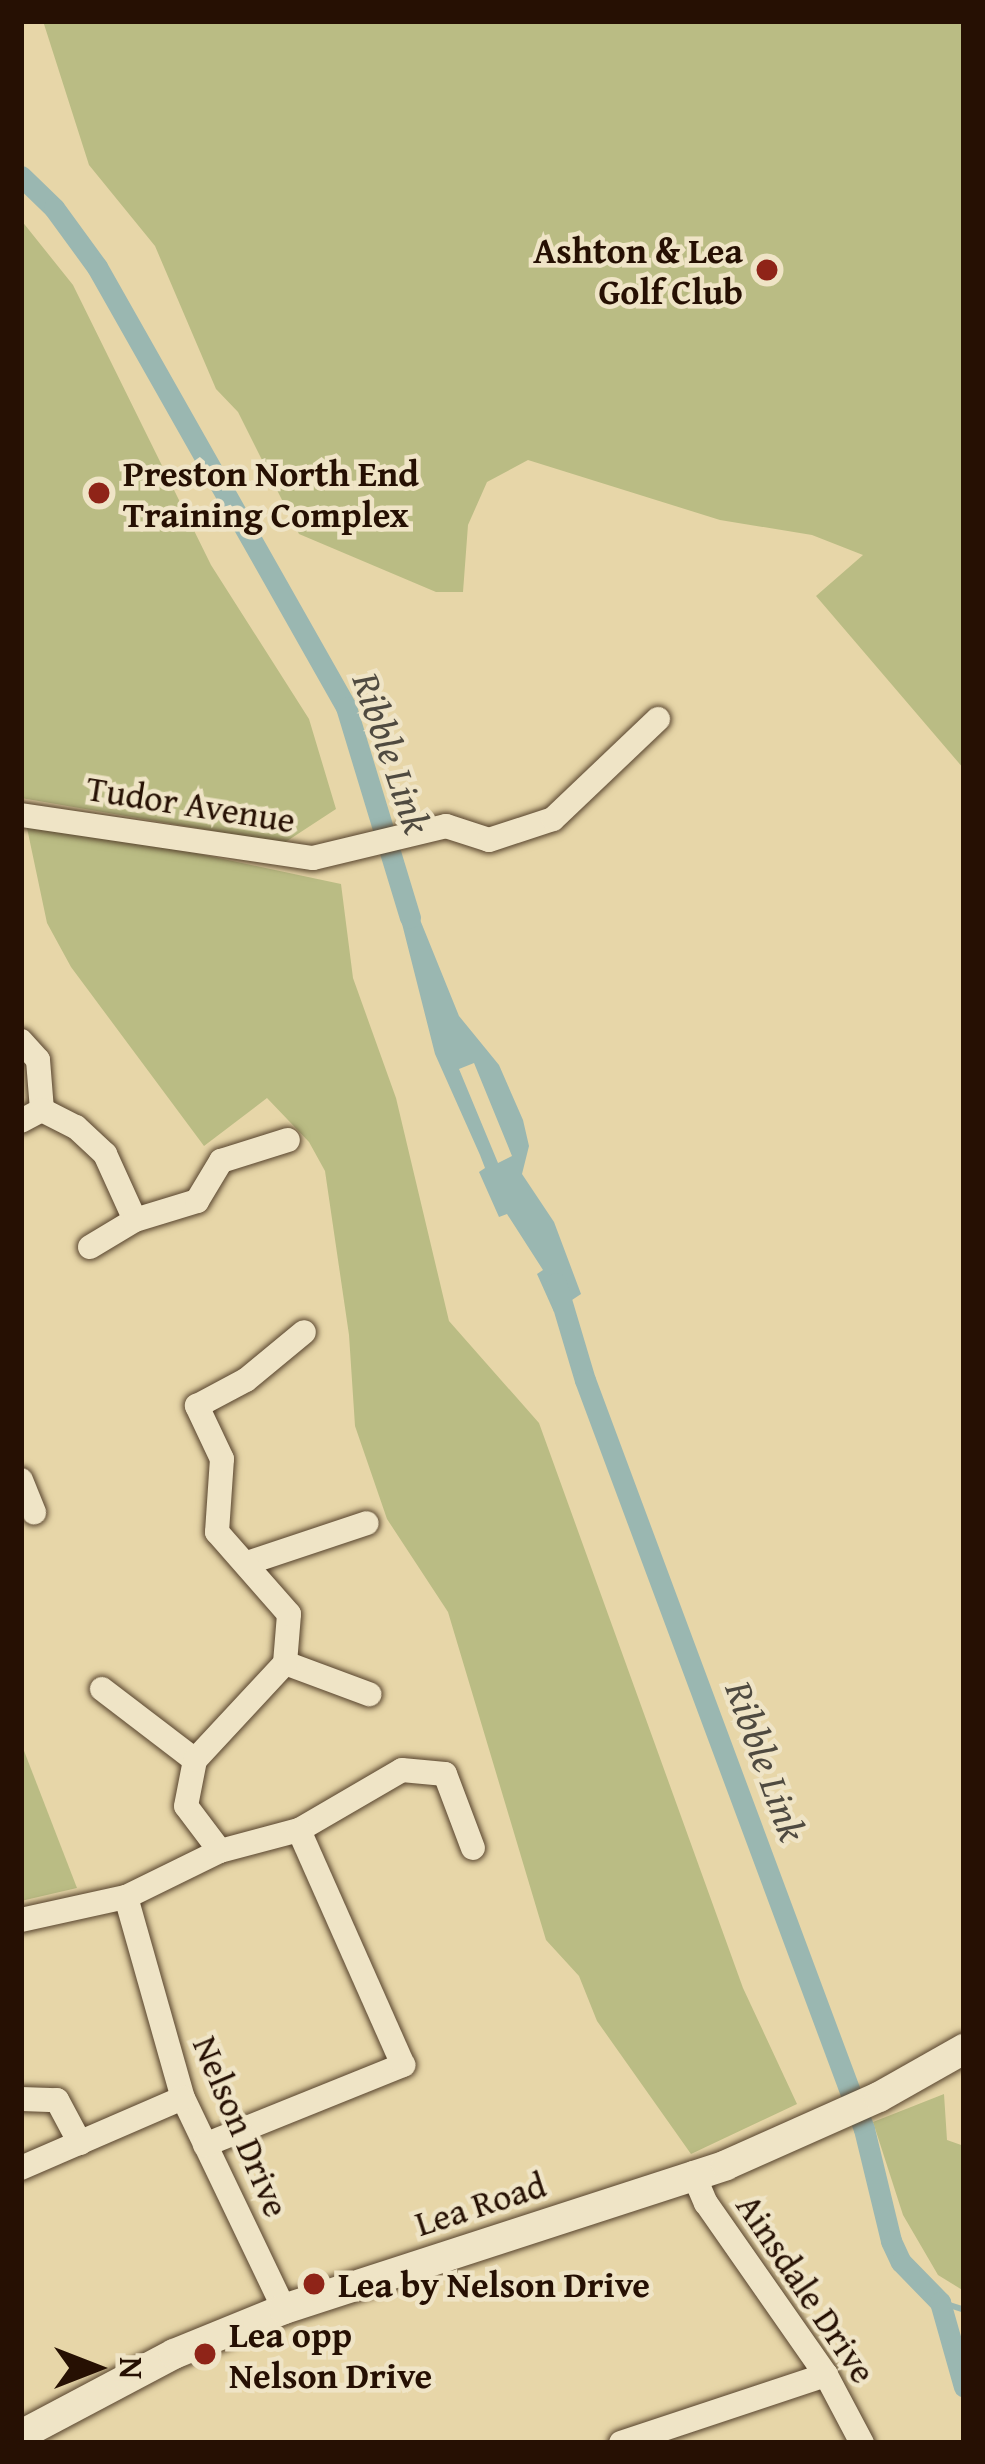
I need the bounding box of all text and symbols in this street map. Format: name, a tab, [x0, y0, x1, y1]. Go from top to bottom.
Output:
place label: Ashton & Lea Golf Club	[533, 227, 743, 312]
marker: Ashton & Lea Golf Club	[754, 257, 780, 283]
place label: Preston North End Training Complex	[123, 450, 419, 535]
marker: Preston North End Training Complex	[86, 480, 112, 506]
water label: Ribble Link	[343, 667, 441, 839]
street label: Tudor Avenue	[84, 765, 298, 841]
water label: Ribble Link	[716, 1675, 816, 1847]
street label: Nelson Drive	[185, 2029, 299, 2223]
street label: Lea Road	[409, 2162, 551, 2244]
street label: Ainsdale Drive	[728, 2185, 886, 2391]
place label: Lea by Nelson Drive	[338, 2262, 650, 2306]
marker: Lea by Nelson Drive	[301, 2271, 327, 2297]
north arrow	[36, 2308, 156, 2428]
place label: Lea opp Nelson Drive	[229, 2311, 432, 2396]
marker: Lea opp Nelson Drive	[192, 2341, 218, 2367]
text: N	[108, 2357, 156, 2379]

